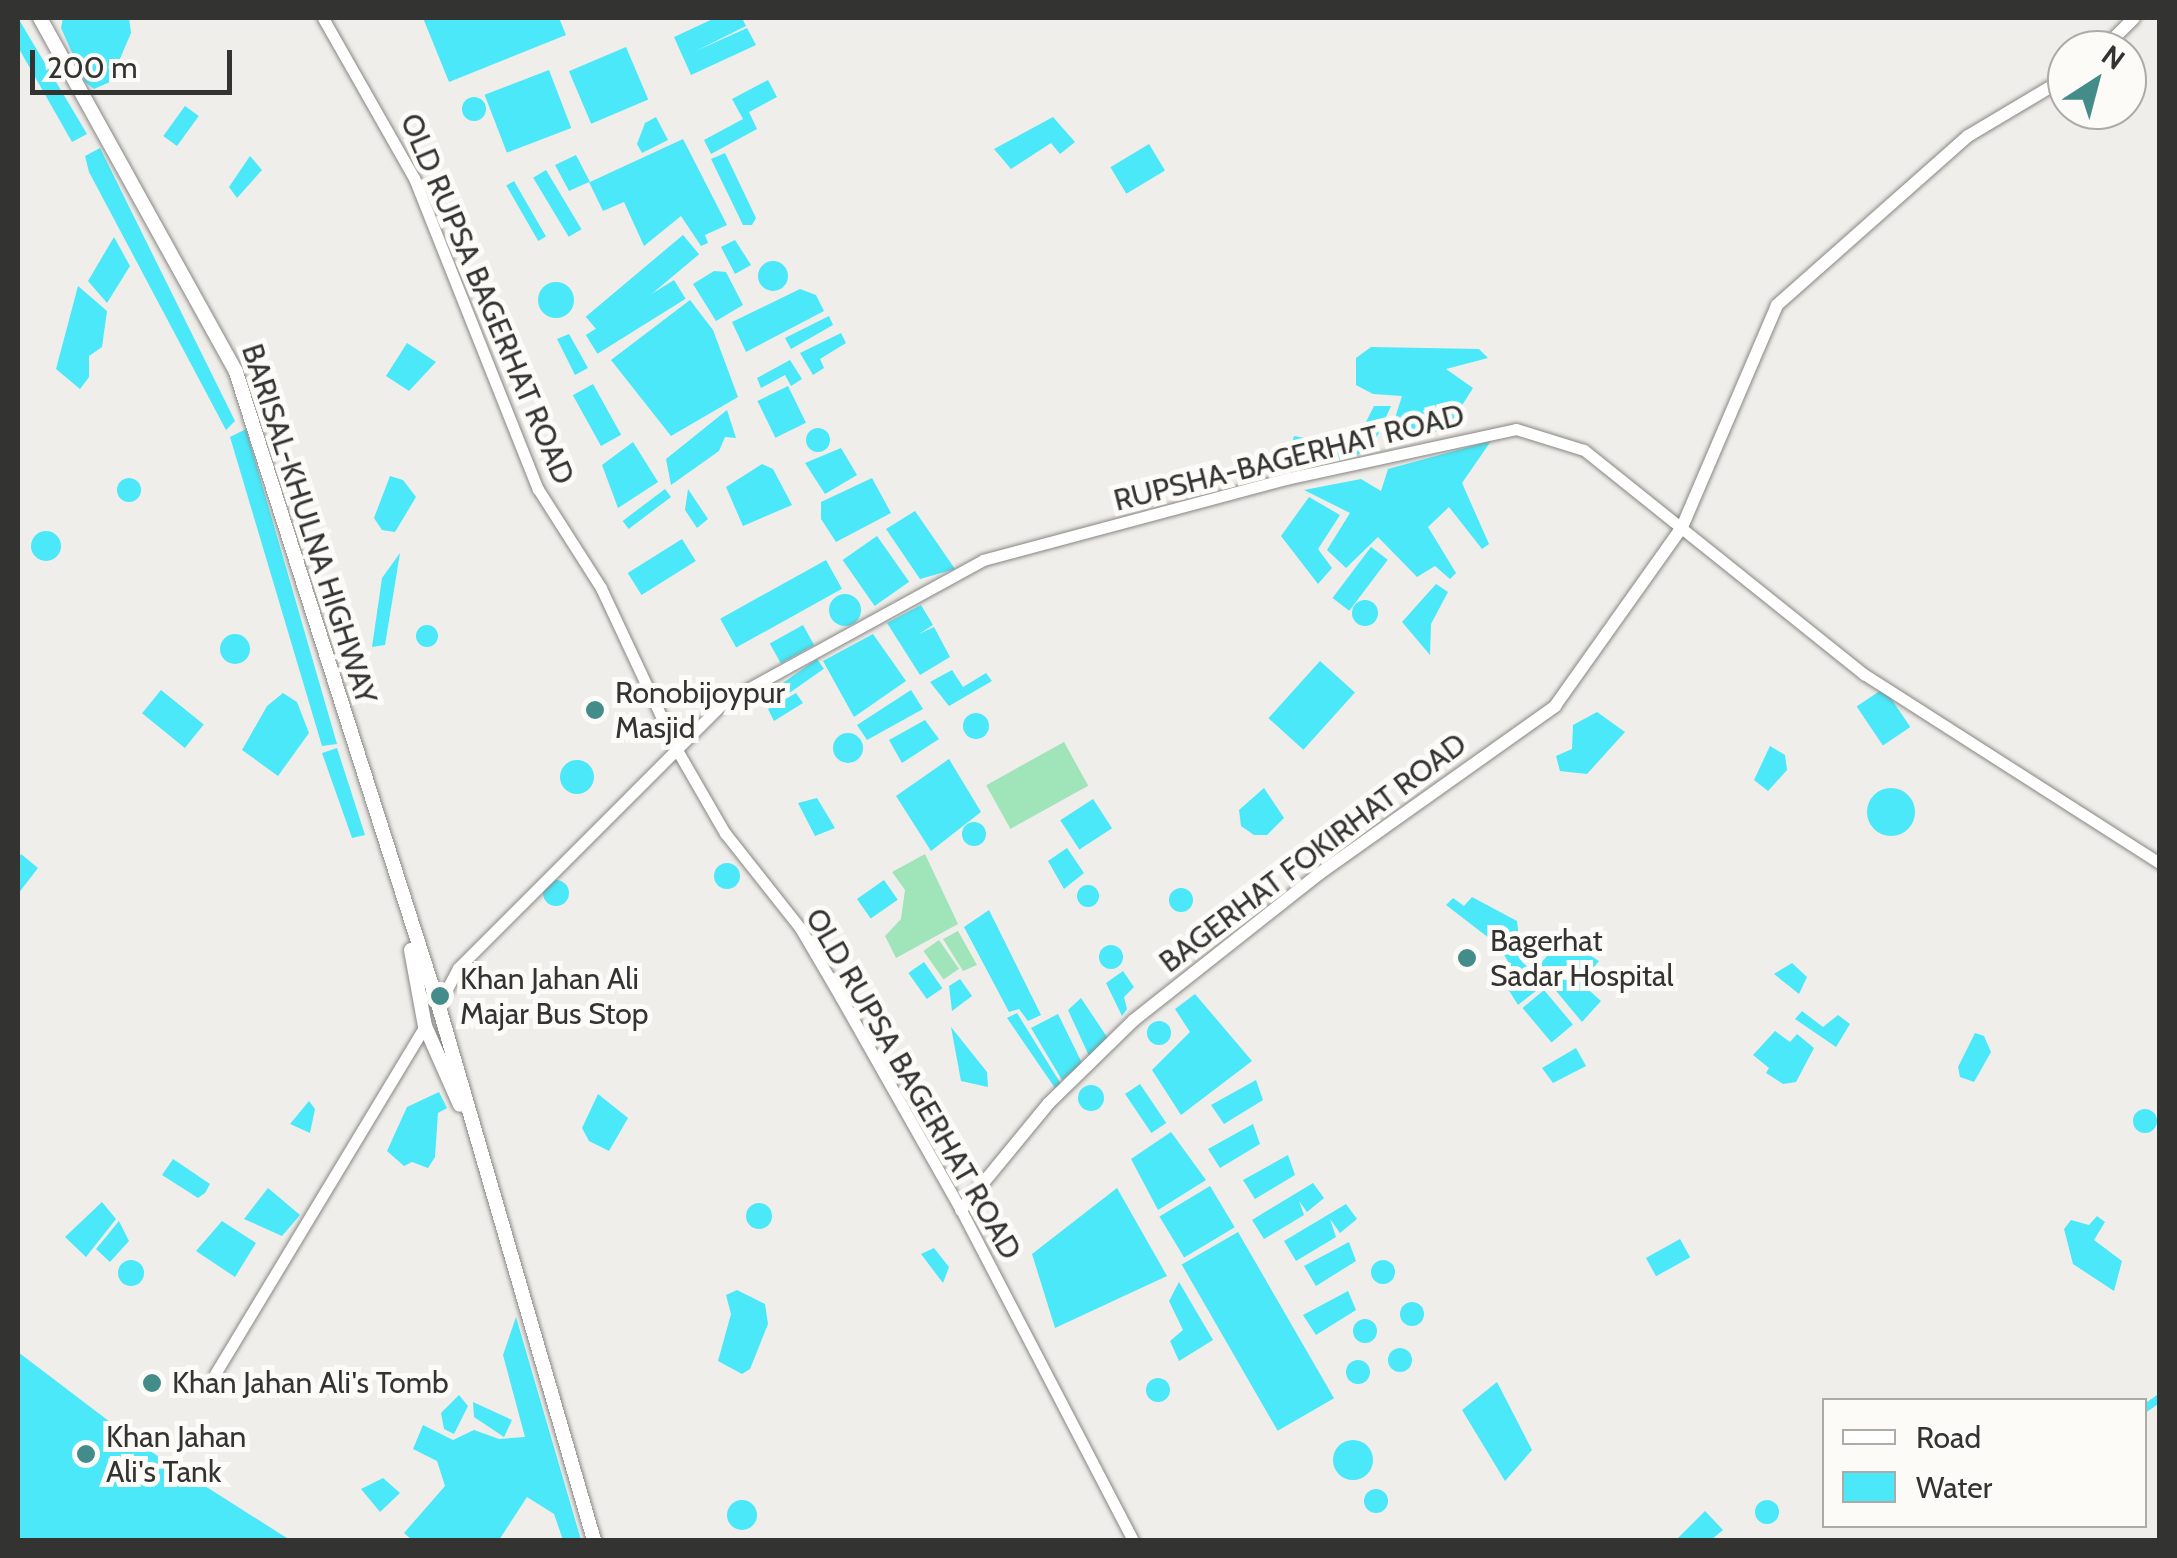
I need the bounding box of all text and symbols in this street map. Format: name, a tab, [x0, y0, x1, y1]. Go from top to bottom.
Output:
scale bar	[35, 30, 238, 92]
north arrow	[2047, 30, 2147, 130]
text: N	[2095, 38, 2131, 77]
text: 200 m	[47, 49, 138, 86]
street label: OLD RUPSA BAGERHAT ROAD	[392, 108, 582, 490]
street label: BARISAL-KHULNA HIGHWAY	[234, 339, 384, 709]
street label: RUPSHA-BAGERHAT ROAD	[1110, 397, 1468, 519]
place label: Ronobijoypur Masjid	[615, 675, 785, 746]
marker: Ronobijoypur Masjid	[584, 699, 606, 721]
street label: BAGERHAT FOKIRHAT ROAD	[1152, 726, 1474, 980]
street label: OLD RUPSA BAGERHAT ROAD	[798, 902, 1028, 1266]
place label: Bagerhat Sadar Hospital	[1490, 923, 1674, 994]
marker: Bagerhat Sadar Hospital	[1454, 945, 1480, 971]
place label: Khan Jahan Ali Majar Bus Stop	[460, 961, 648, 1032]
marker: Khan Jahan Ali Majar Bus Stop	[429, 985, 451, 1007]
place label: Khan Jahan Ali's Tomb	[172, 1365, 449, 1401]
marker: Khan Jahan Ali's Tomb	[141, 1372, 163, 1394]
legend	[1822, 1398, 2147, 1528]
place label: Khan Jahan Ali's Tank	[106, 1419, 246, 1490]
text: Road	[1916, 1419, 1981, 1456]
marker: Khan Jahan Ali's Tank	[75, 1443, 97, 1465]
text: Water	[1916, 1469, 1992, 1506]

